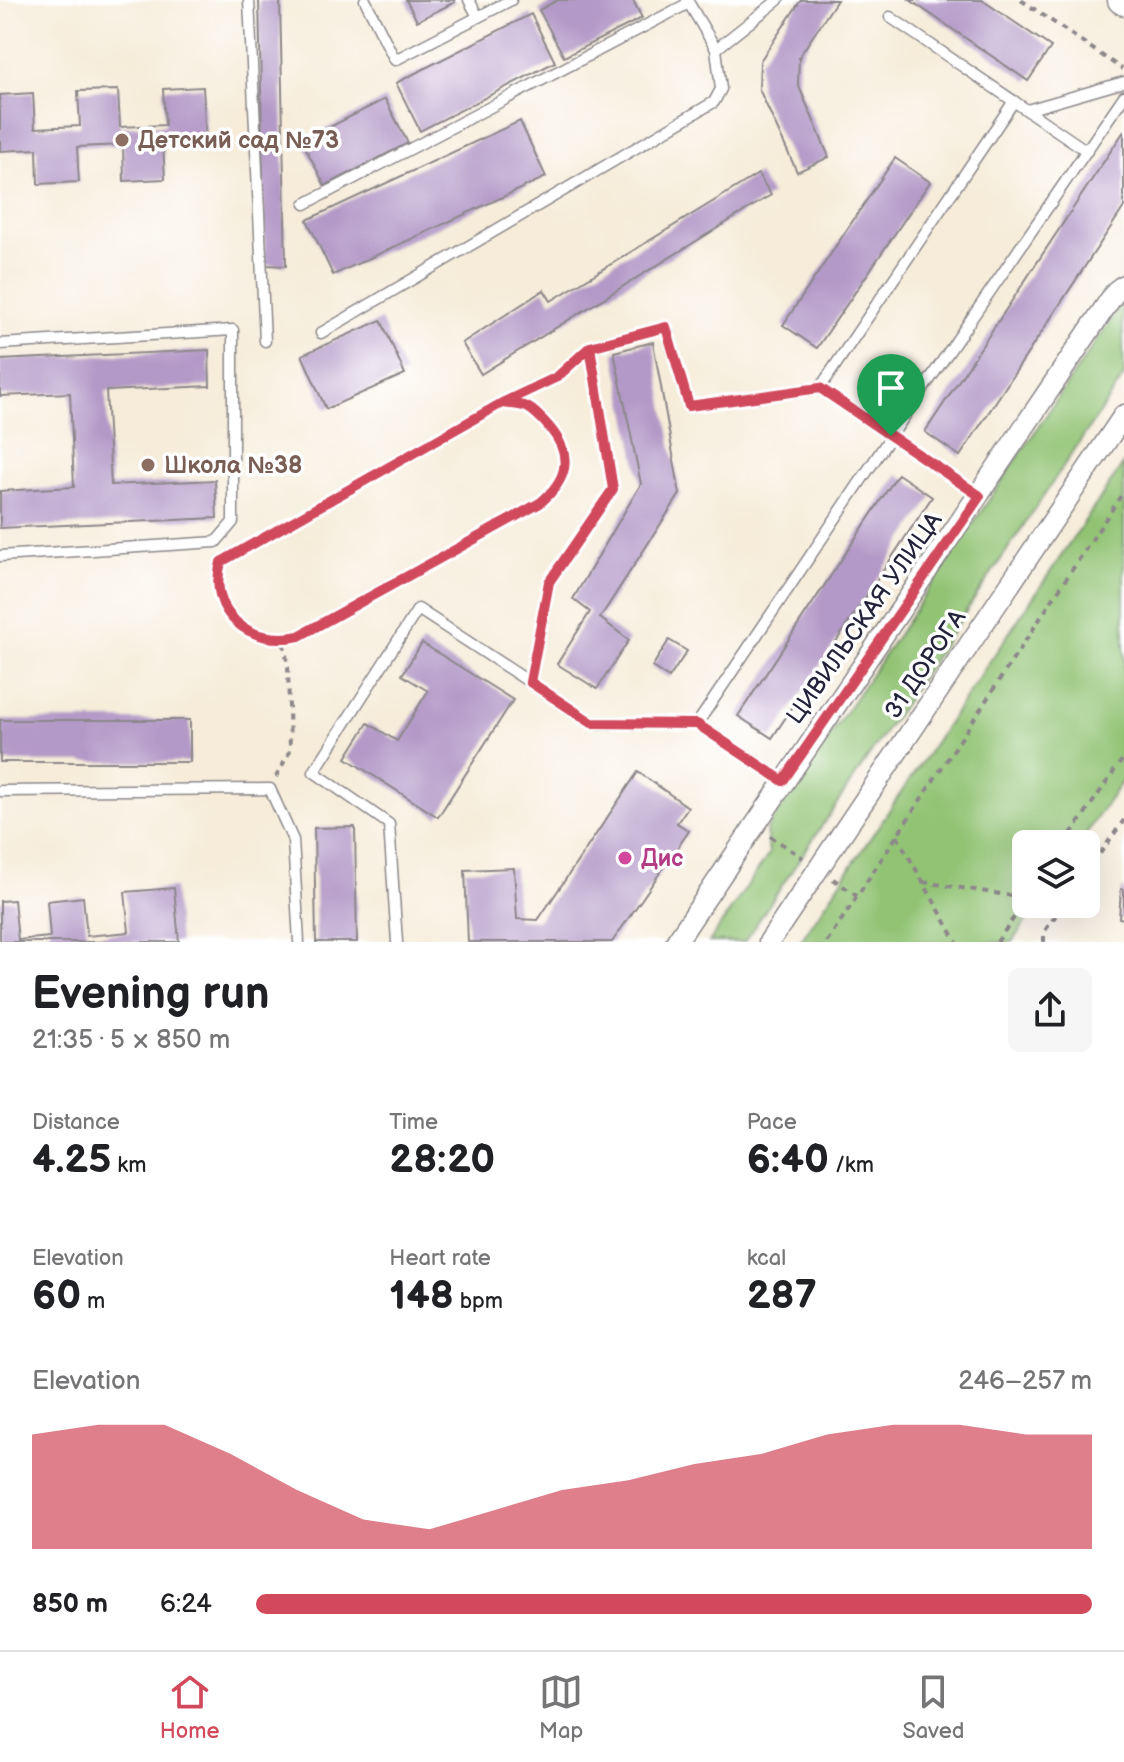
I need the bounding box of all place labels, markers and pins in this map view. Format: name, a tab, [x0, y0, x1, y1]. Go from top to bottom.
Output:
place label: Детский сад №73	[138, 126, 339, 155]
marker: Детский сад №73	[113, 131, 131, 149]
pin	[857, 354, 925, 436]
place label: Школа №38	[164, 451, 302, 480]
marker: Школа №38	[139, 456, 157, 474]
place label: Дис	[641, 844, 683, 873]
marker: Дис	[616, 849, 634, 867]

